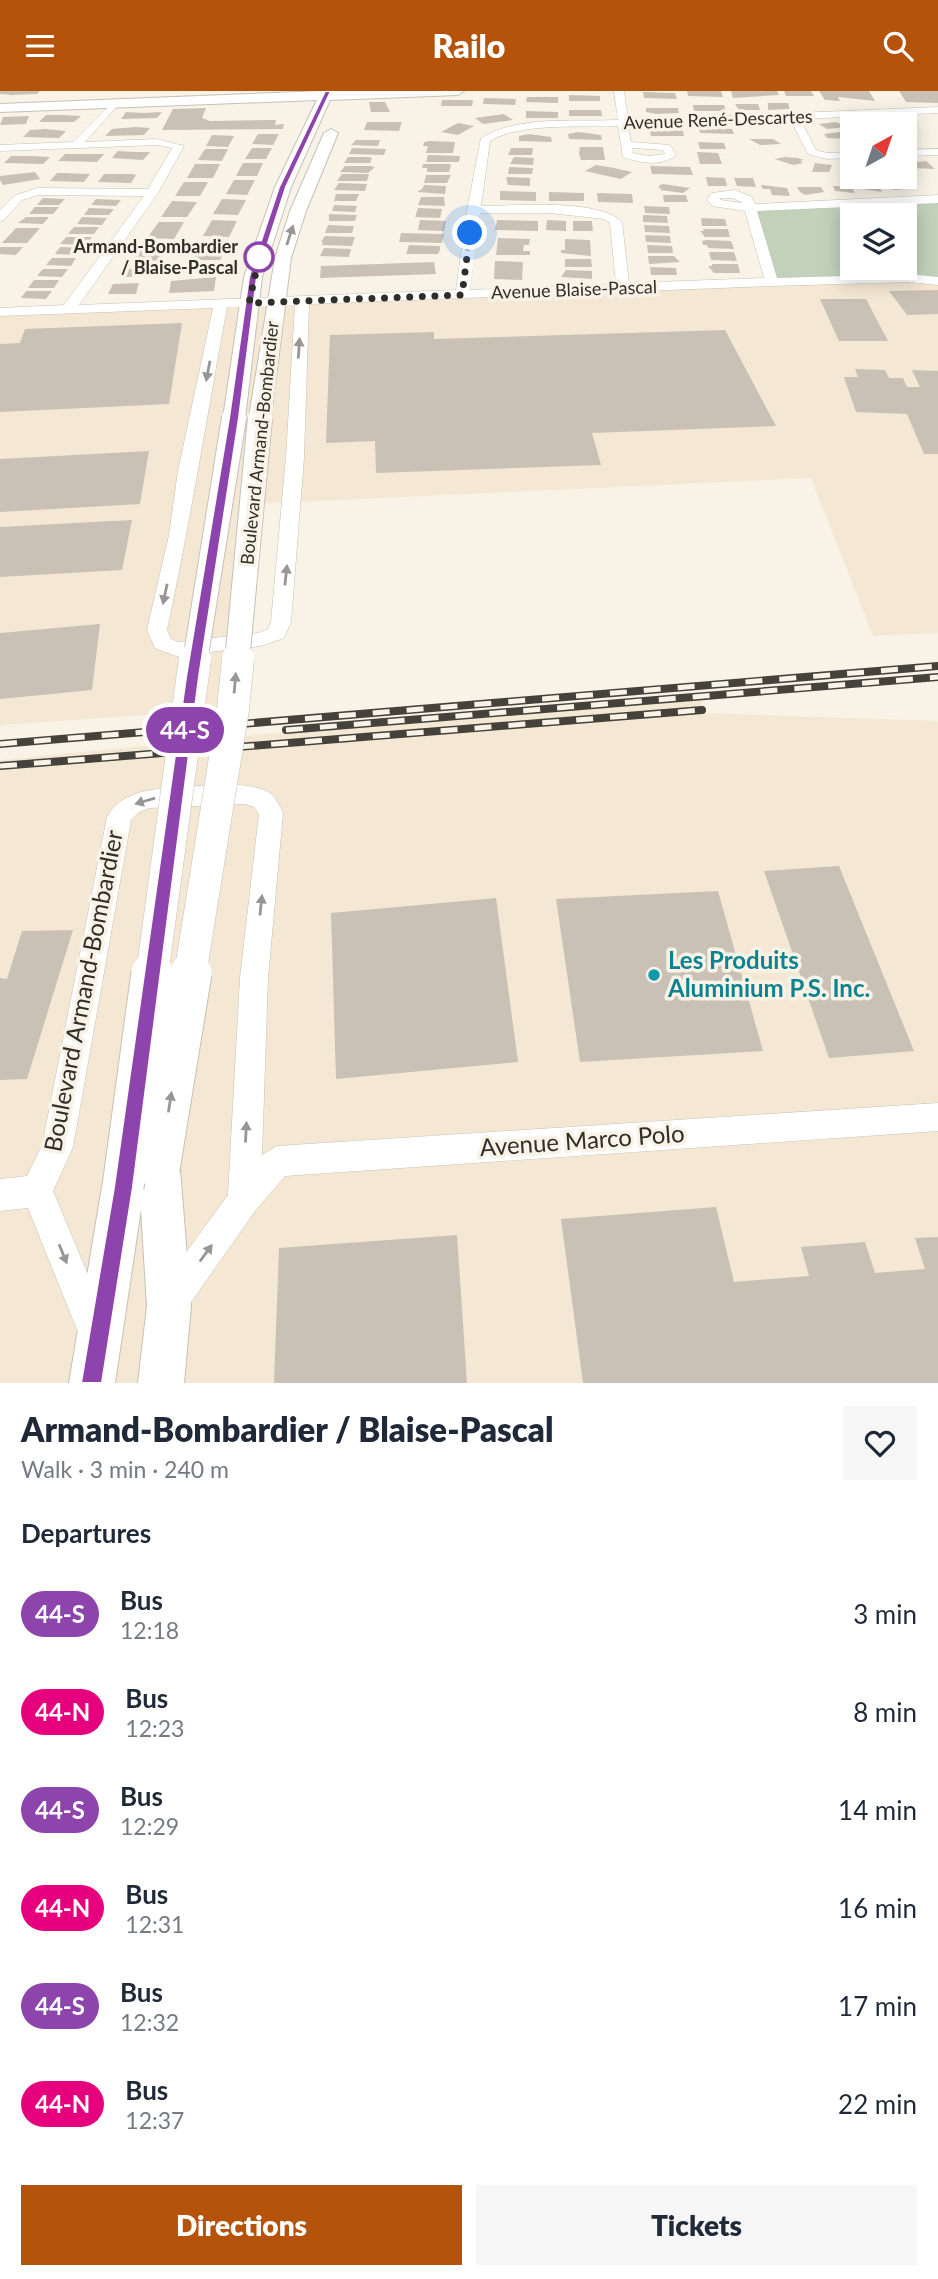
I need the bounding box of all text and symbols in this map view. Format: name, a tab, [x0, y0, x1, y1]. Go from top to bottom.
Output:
text: Railo	[433, 26, 505, 65]
icon: menu	[21, 27, 59, 65]
icon: search	[879, 27, 917, 65]
street label: Avenue René-Descartes	[623, 105, 813, 133]
north arrow	[840, 112, 917, 189]
map controls	[840, 112, 917, 280]
button: layers	[840, 203, 917, 280]
your location	[452, 215, 487, 250]
one-way arrow	[285, 225, 296, 246]
place label: Armand-Bombardier / Blaise-Pascal	[72, 235, 238, 278]
marker: Armand-Bombardier / Blaise-Pascal	[244, 242, 274, 272]
street label: Avenue Blaise-Pascal	[491, 275, 657, 303]
street label: Boulevard Armand-Bombardier	[235, 319, 283, 566]
one-way arrow	[294, 337, 305, 359]
one-way arrow	[202, 360, 213, 382]
one-way arrow	[281, 564, 292, 586]
one-way arrow	[159, 583, 170, 605]
one-way arrow	[230, 672, 241, 694]
line badge: 44-S	[136, 707, 234, 753]
text: 44-S	[160, 715, 210, 744]
one-way arrow	[134, 797, 155, 807]
street label: Boulevard Armand-Bombardier	[37, 827, 128, 1154]
one-way arrow	[256, 894, 267, 916]
place label: Les Produits Aluminium P.S. Inc.	[667, 945, 870, 1002]
marker: Les Produits Aluminium P.S. Inc.	[646, 967, 662, 983]
one-way arrow	[165, 1091, 176, 1113]
street label: Avenue Marco Polo	[478, 1118, 685, 1161]
one-way arrow	[241, 1121, 252, 1143]
one-way arrow	[58, 1244, 69, 1265]
one-way arrow	[199, 1244, 213, 1262]
button: heart	[843, 1406, 917, 1480]
text: Armand-Bombardier / Blaise-Pascal	[21, 1409, 553, 1449]
text: Walk · 3 min · 240 m	[21, 1455, 229, 1483]
text: Departures	[21, 1517, 151, 1549]
text: Bus	[120, 1584, 163, 1616]
text: 3 min	[853, 1598, 917, 1630]
text: 44-S	[35, 1599, 85, 1628]
text: 12:18	[120, 1616, 179, 1644]
text: Bus	[125, 1682, 168, 1714]
text: 8 min	[853, 1696, 917, 1728]
text: 44-N	[35, 1697, 90, 1726]
text: 12:23	[125, 1714, 184, 1742]
text: Bus	[120, 1780, 163, 1812]
text: 14 min	[838, 1794, 917, 1826]
text: 44-S	[35, 1795, 85, 1824]
text: 12:29	[120, 1812, 179, 1840]
text: Bus	[125, 1878, 168, 1910]
text: 16 min	[838, 1892, 917, 1924]
text: 44-N	[35, 1893, 90, 1922]
text: 12:31	[125, 1910, 184, 1938]
text: Bus	[120, 1976, 163, 2008]
text: 17 min	[838, 1990, 917, 2022]
text: 44-S	[35, 1991, 85, 2020]
text: 12:32	[120, 2008, 179, 2036]
text: Bus	[125, 2074, 168, 2106]
text: 22 min	[838, 2088, 917, 2120]
text: 44-N	[35, 2089, 90, 2118]
text: 12:37	[125, 2106, 184, 2134]
button: Directions	[21, 2185, 462, 2265]
button: Tickets	[476, 2185, 917, 2265]

